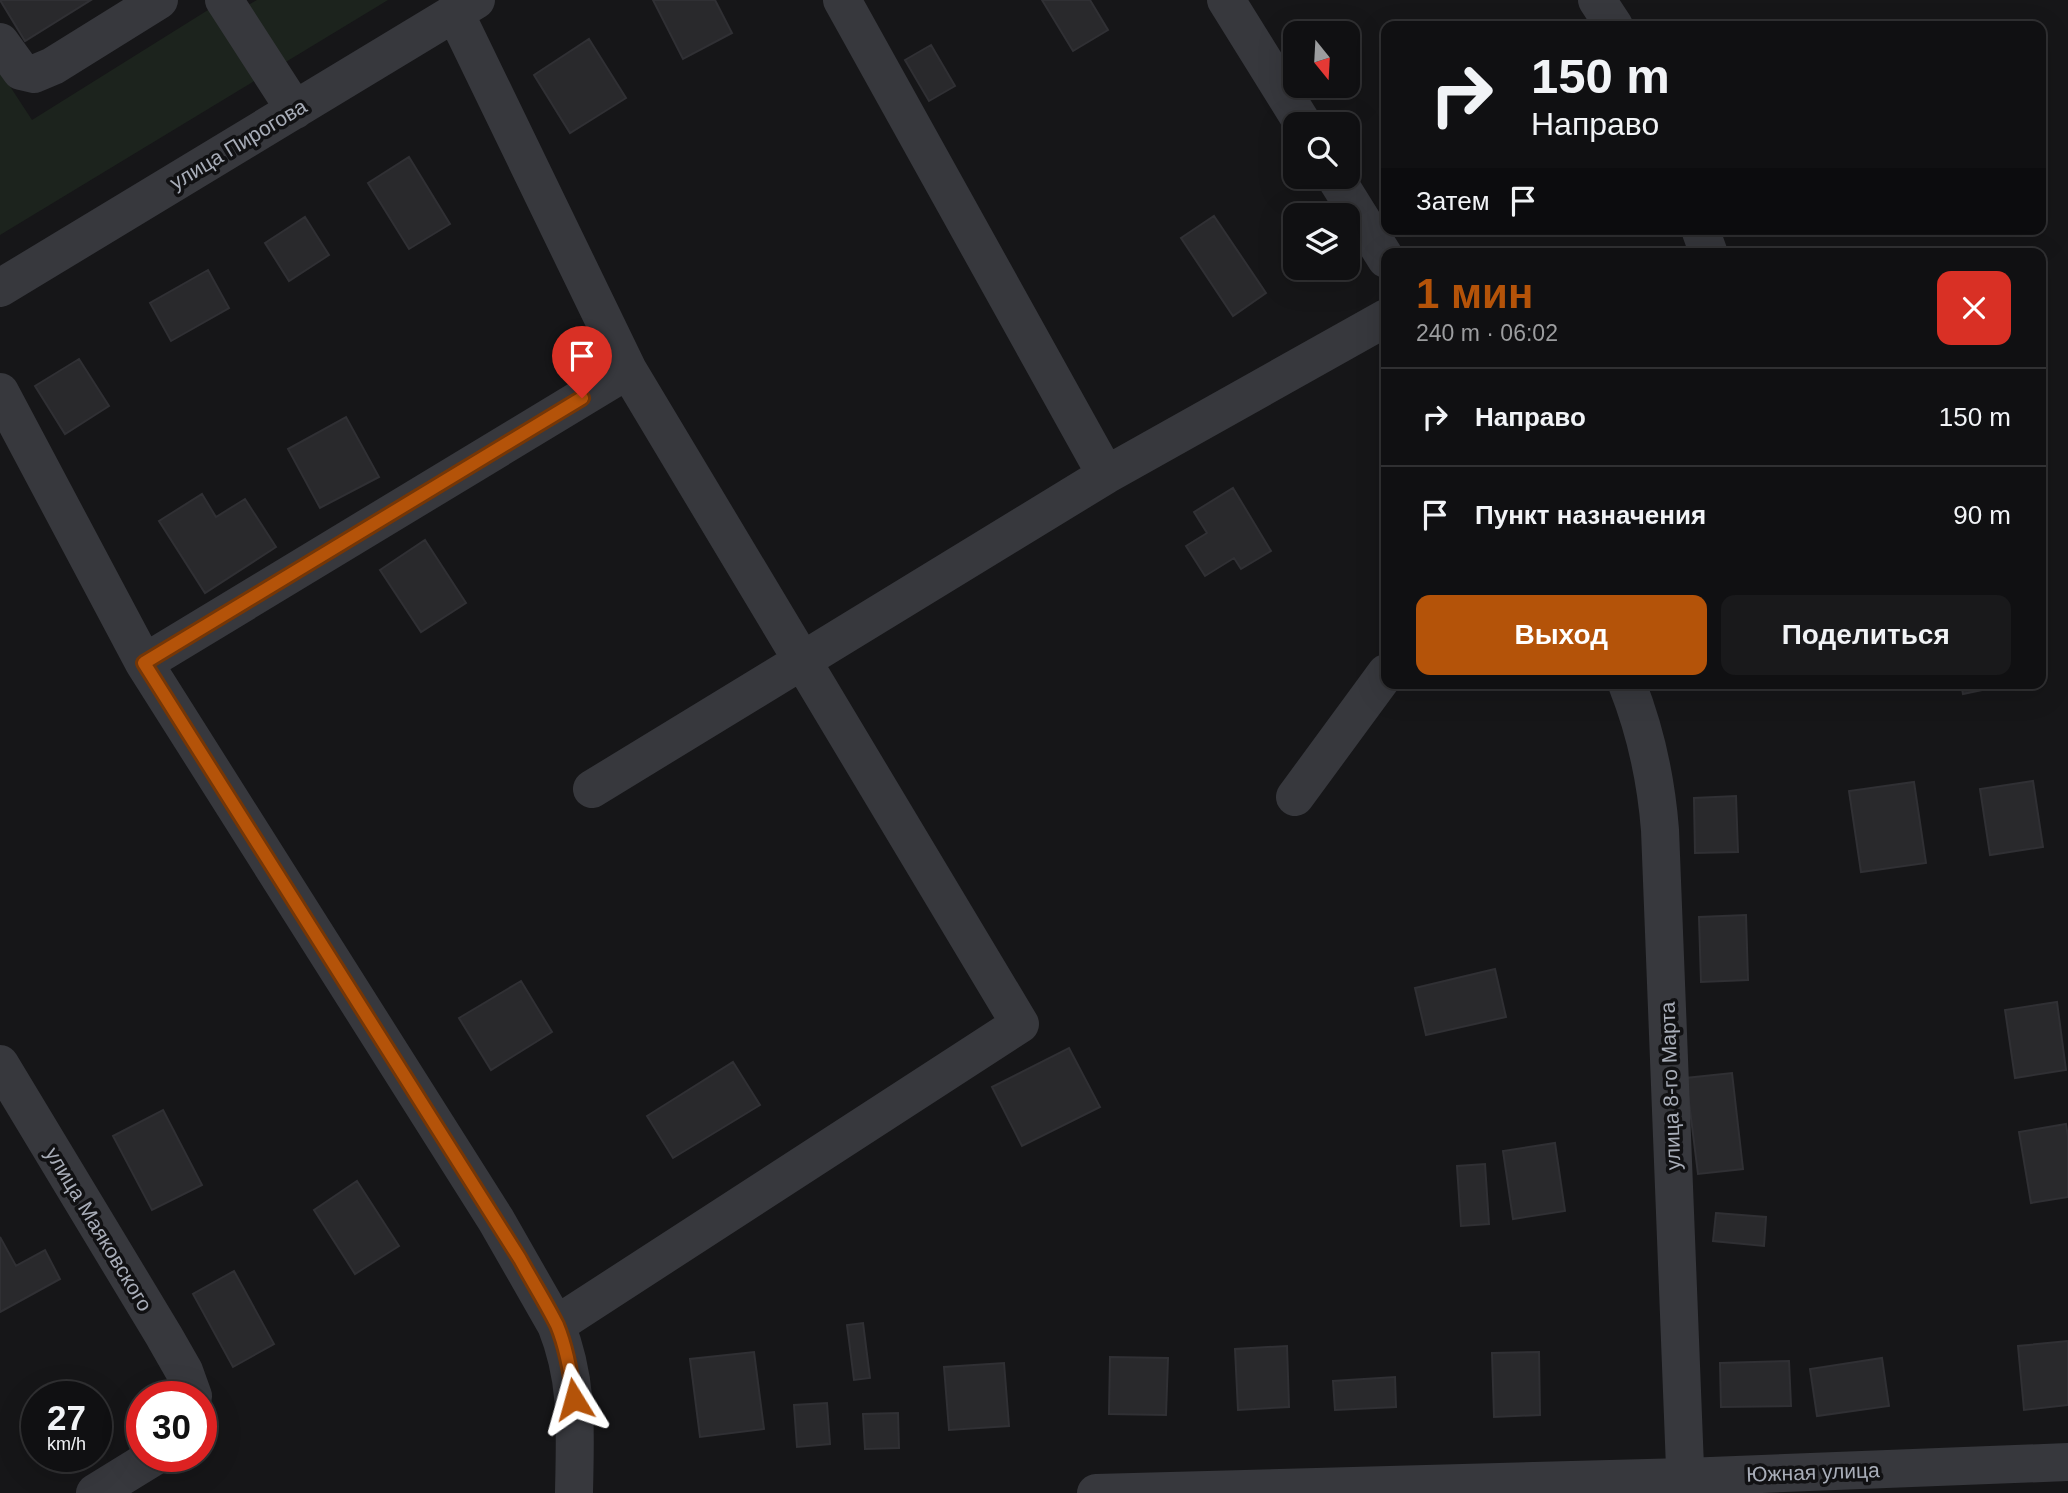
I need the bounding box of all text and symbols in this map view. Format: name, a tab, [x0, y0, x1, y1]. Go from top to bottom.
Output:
north arrow	[1283, 21, 1360, 98]
map controls	[1283, 21, 1360, 280]
icon: right	[1416, 49, 1507, 140]
text: 150 m	[1531, 49, 1670, 103]
street label: улица Пирогова	[166, 94, 311, 194]
text: Направо	[1531, 106, 1659, 142]
button: search	[1283, 112, 1360, 189]
icon: arrive	[1504, 182, 1542, 220]
text: Затем	[1416, 186, 1490, 216]
button: layers	[1283, 203, 1360, 280]
text: 1 мин	[1416, 270, 1533, 317]
button: close	[1937, 271, 2011, 345]
text: 240 m · 06:02	[1416, 320, 1558, 346]
pin	[552, 326, 612, 398]
icon: arrive	[563, 337, 601, 375]
icon: right	[1416, 398, 1454, 436]
text: Направо	[1475, 402, 1586, 432]
text: 150 m	[1939, 402, 2011, 432]
icon: arrive	[1416, 496, 1454, 534]
text: Пункт назначения	[1475, 500, 1706, 530]
text: 90 m	[1953, 500, 2011, 530]
button: Выход	[1416, 595, 1707, 675]
button: Поделиться	[1721, 595, 2011, 675]
street label: улица 8-го Марта	[1656, 1001, 1684, 1171]
street label: улица Маяковского	[41, 1143, 157, 1315]
position arrow	[537, 1362, 611, 1436]
speed limit sign: 30	[126, 1381, 217, 1472]
text: 27	[47, 1398, 86, 1437]
text: km/h	[47, 1434, 86, 1454]
street label: Южная улица	[1746, 1458, 1880, 1486]

